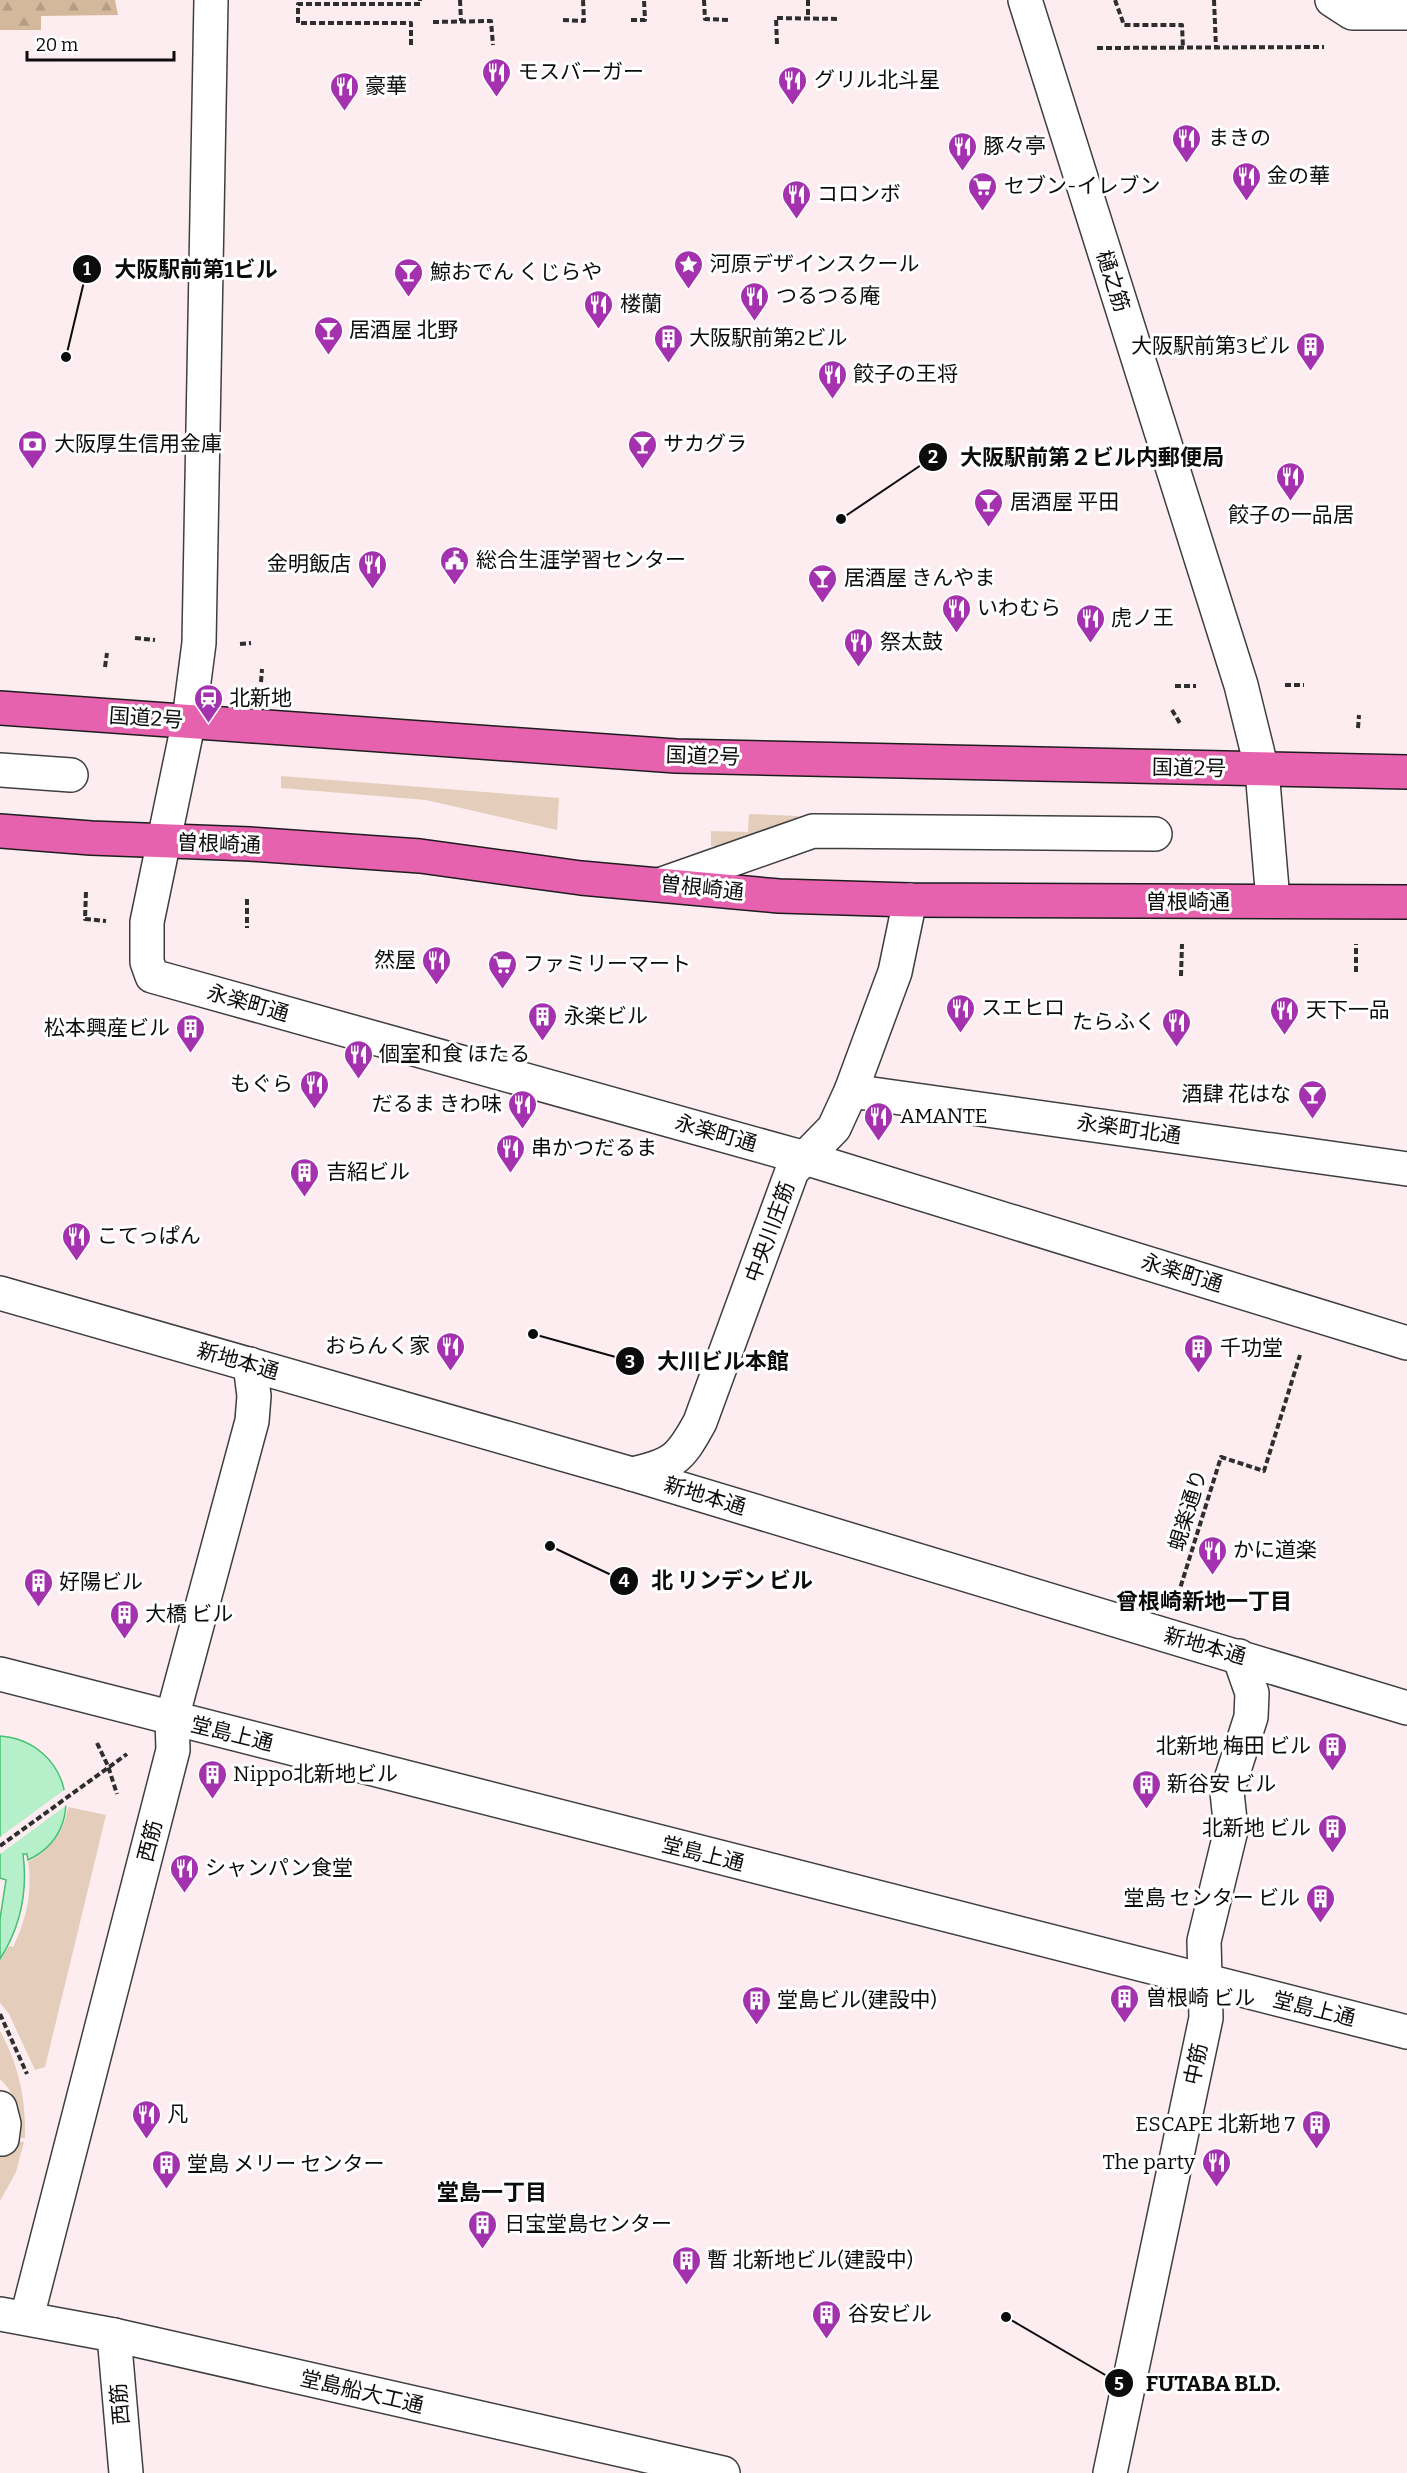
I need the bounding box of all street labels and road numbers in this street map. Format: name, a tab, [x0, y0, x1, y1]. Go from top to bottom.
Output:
street label: 樋之筋	[1091, 247, 1135, 315]
street label: 国道2号	[108, 702, 184, 734]
street label: 国道2号	[665, 742, 741, 770]
street label: 国道2号	[1152, 754, 1226, 782]
street label: 曽根崎通	[177, 830, 261, 858]
street label: 曽根崎通	[659, 871, 745, 905]
street label: 曽根崎通	[1146, 889, 1230, 915]
street label: 永楽町通	[204, 979, 292, 1027]
street label: 永楽町通	[672, 1109, 760, 1157]
street label: 永楽町北通	[1075, 1109, 1183, 1149]
street label: 中央川庄筋	[740, 1178, 800, 1286]
street label: 永楽町通	[1138, 1248, 1226, 1298]
street label: 新地本通	[194, 1337, 282, 1385]
street label: 蜆楽通り	[1163, 1466, 1213, 1554]
street label: 新地本通	[661, 1471, 749, 1521]
street label: 新地本通	[1161, 1622, 1249, 1670]
street label: 堂島上通	[188, 1711, 276, 1757]
street label: 西筋	[132, 1817, 168, 1865]
street label: 堂島上通	[659, 1831, 747, 1877]
street label: 堂島上通	[1270, 1986, 1358, 2032]
street label: 中筋	[1179, 2041, 1213, 2087]
street label: 堂島船大工通	[298, 2365, 426, 2419]
street label: 西筋	[105, 2382, 135, 2426]

